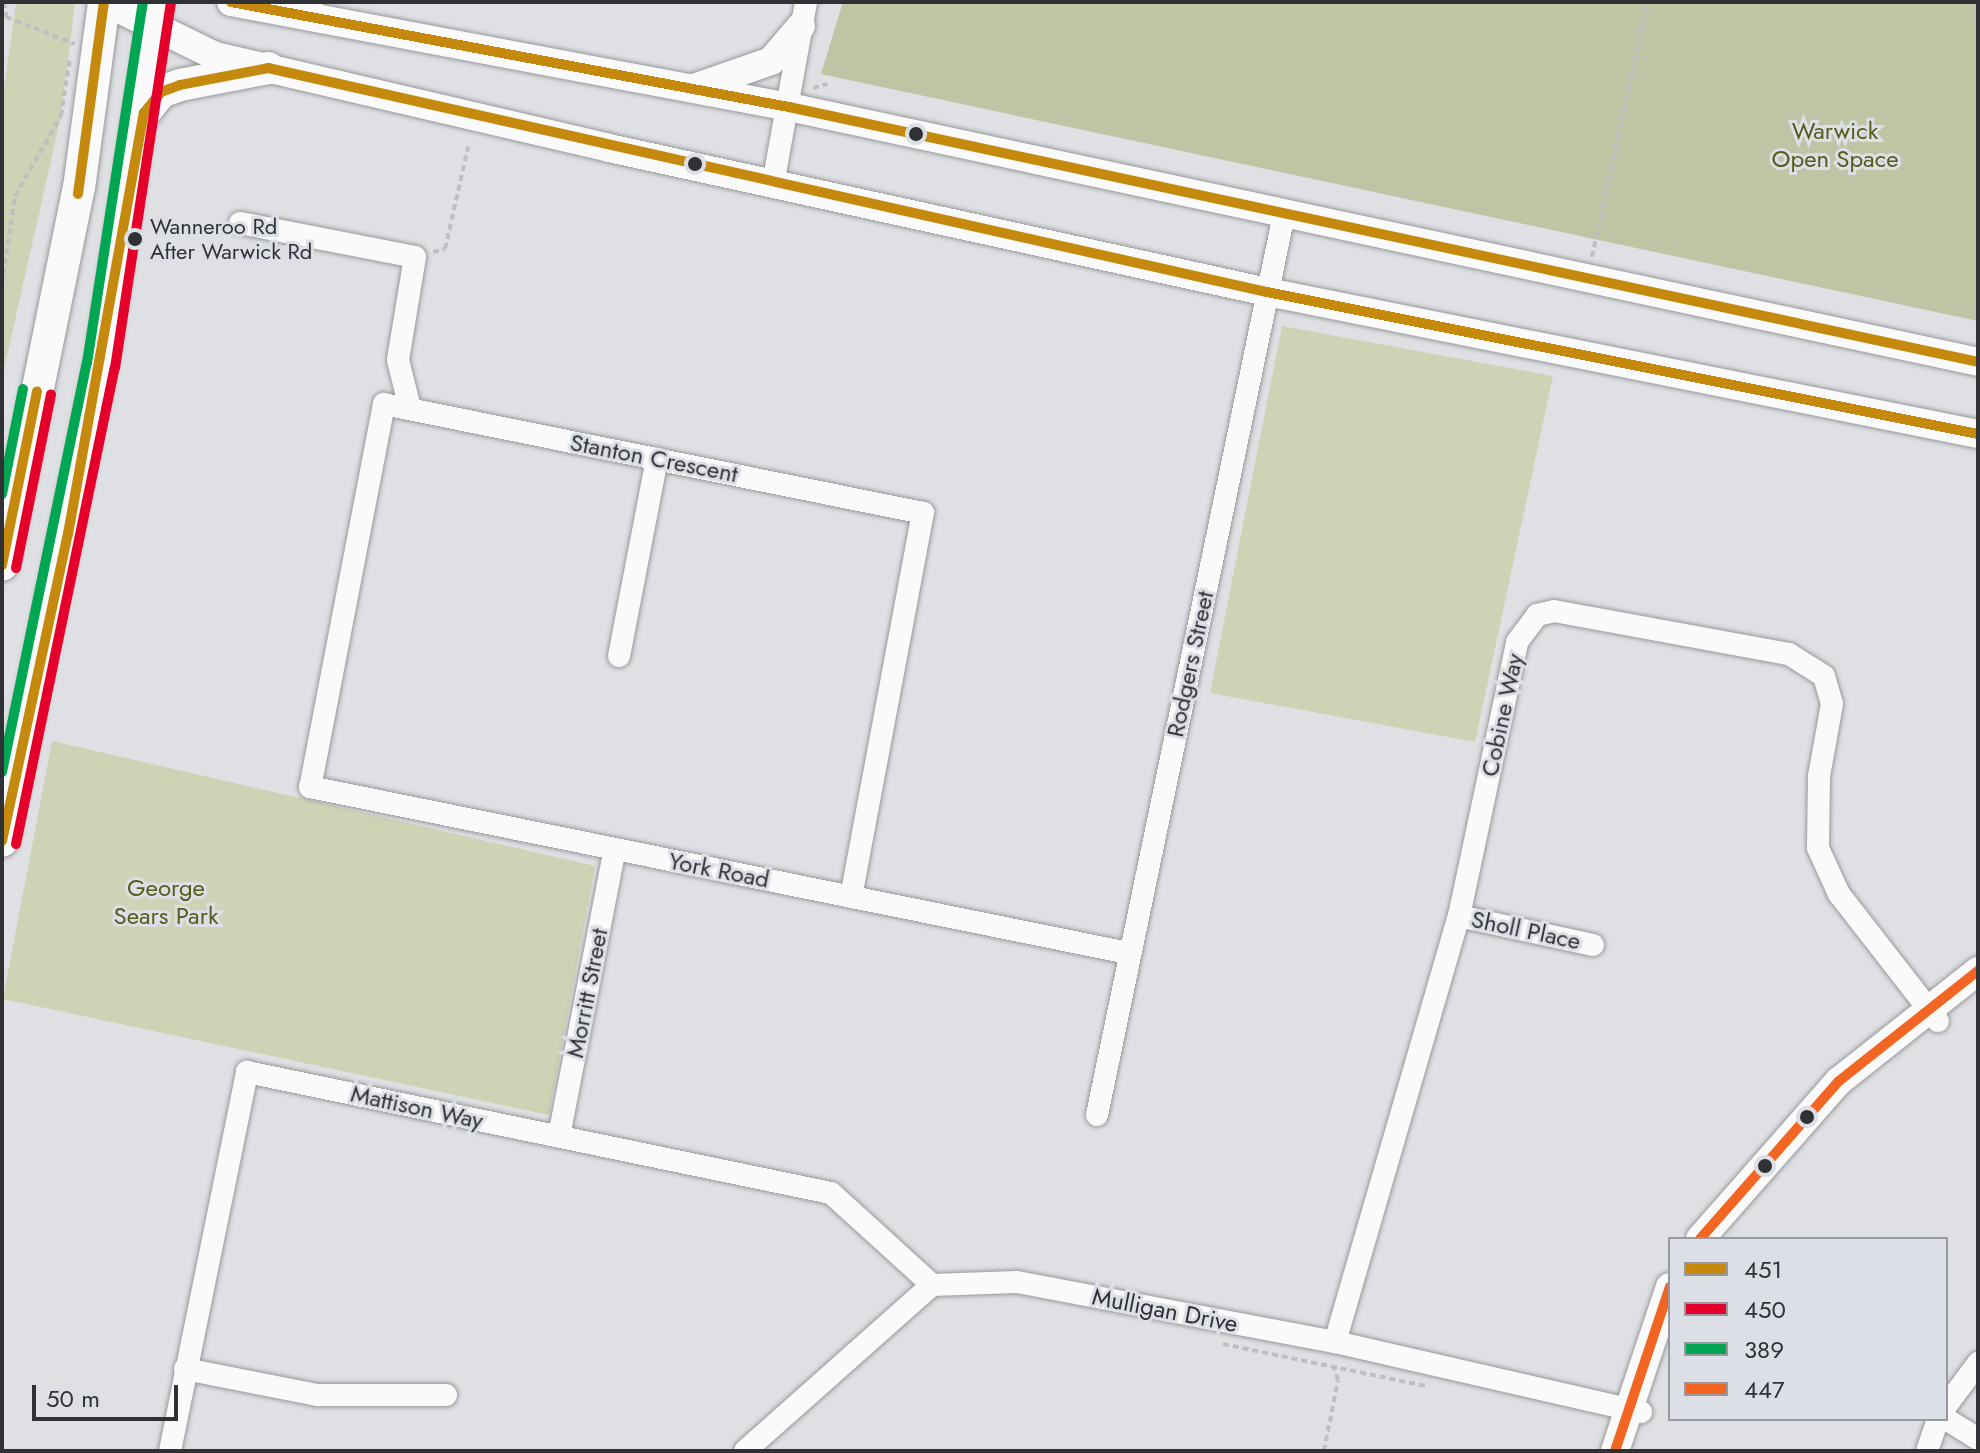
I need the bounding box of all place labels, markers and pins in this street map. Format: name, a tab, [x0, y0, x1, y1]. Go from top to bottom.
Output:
unlabelled marker	[908, 126, 924, 142]
unlabelled marker	[687, 156, 703, 172]
place label: Wanneroo Rd After Warwick Rd	[150, 213, 312, 264]
marker: Wanneroo Rd After Warwick Rd	[127, 231, 143, 247]
unlabelled marker	[1799, 1109, 1815, 1125]
unlabelled marker	[1757, 1158, 1773, 1174]

